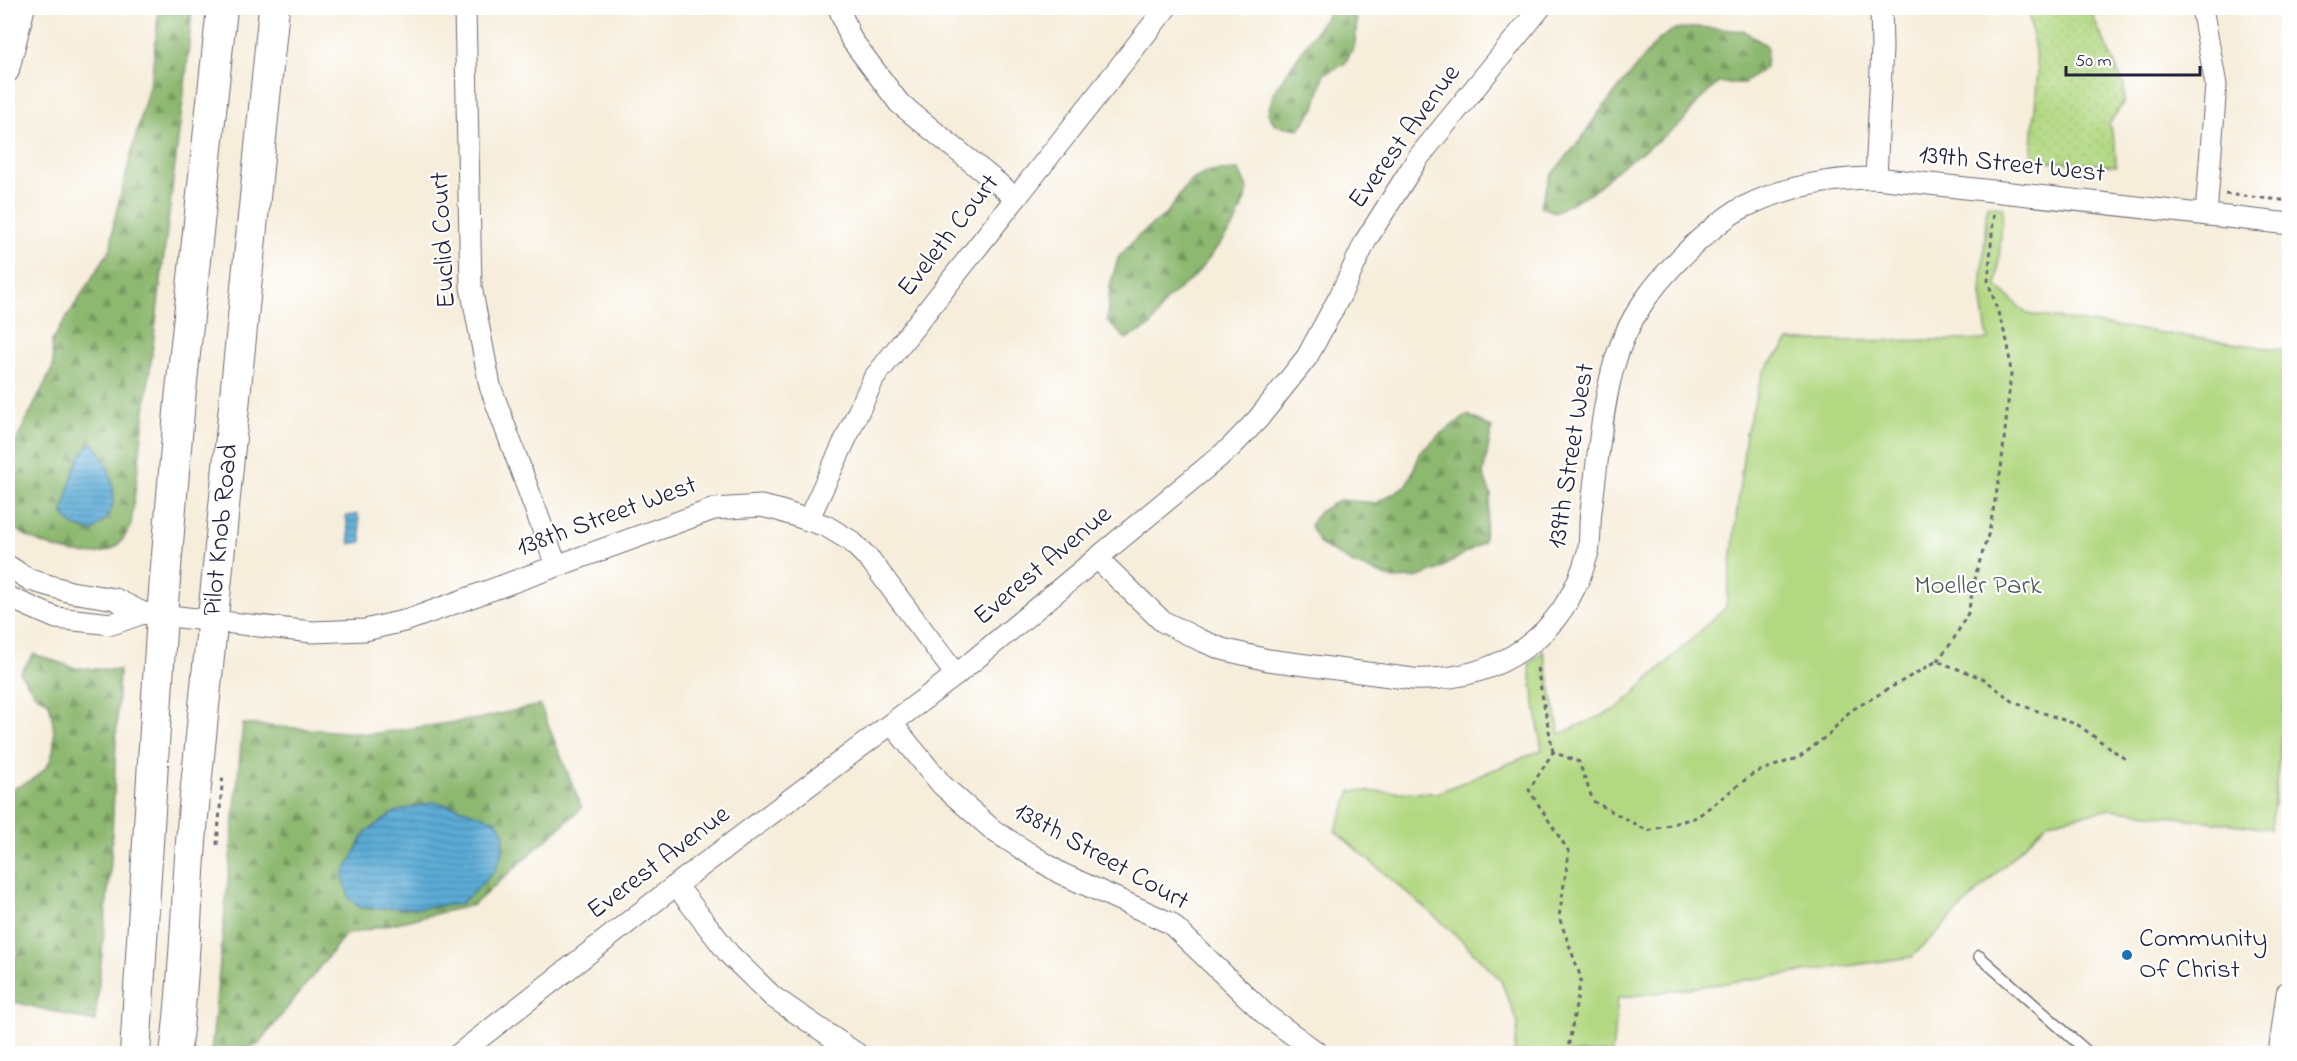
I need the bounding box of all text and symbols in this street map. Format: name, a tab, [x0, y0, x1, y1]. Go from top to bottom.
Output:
scale bar	[2066, 39, 2200, 77]
text: 50 m	[2075, 49, 2112, 75]
street label: Everest Avenue	[1339, 56, 1471, 217]
street label: 139th Street West	[1917, 136, 2107, 194]
street label: Eveleth Court	[888, 166, 1010, 306]
street label: Euclid Court	[421, 171, 467, 309]
street label: 139th Street West	[1538, 361, 1606, 551]
street label: Pilot Knob Road	[193, 442, 249, 618]
street label: 138th Street West	[511, 466, 703, 568]
street label: Everest Avenue	[965, 496, 1122, 636]
park label: Moeller Park	[1914, 567, 2042, 606]
street label: 138th Street Court	[1006, 793, 1196, 921]
street label: Everest Avenue	[579, 796, 740, 930]
place label: Community Of Christ	[2139, 920, 2267, 990]
marker: Community Of Christ	[2120, 948, 2134, 962]

